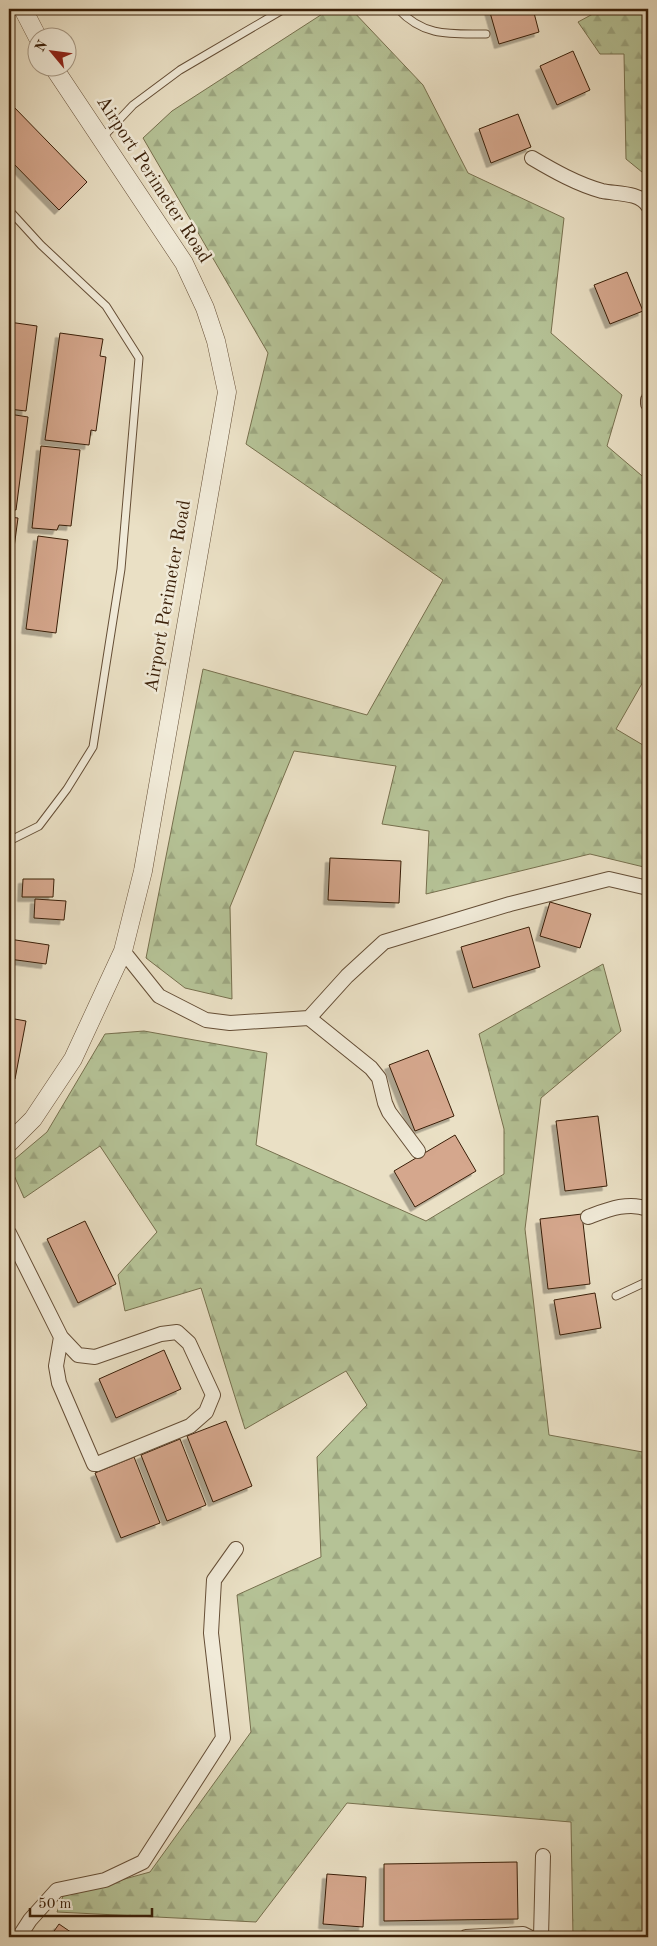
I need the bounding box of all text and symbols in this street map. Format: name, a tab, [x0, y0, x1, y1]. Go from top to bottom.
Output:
north arrow	[28, 28, 78, 78]
text: N	[33, 38, 50, 54]
street label: Airport Perimeter Road	[92, 93, 214, 267]
street label: Airport Perimeter Road	[143, 498, 195, 694]
scale bar	[30, 1886, 152, 1918]
text: 50 m	[38, 1897, 72, 1912]

